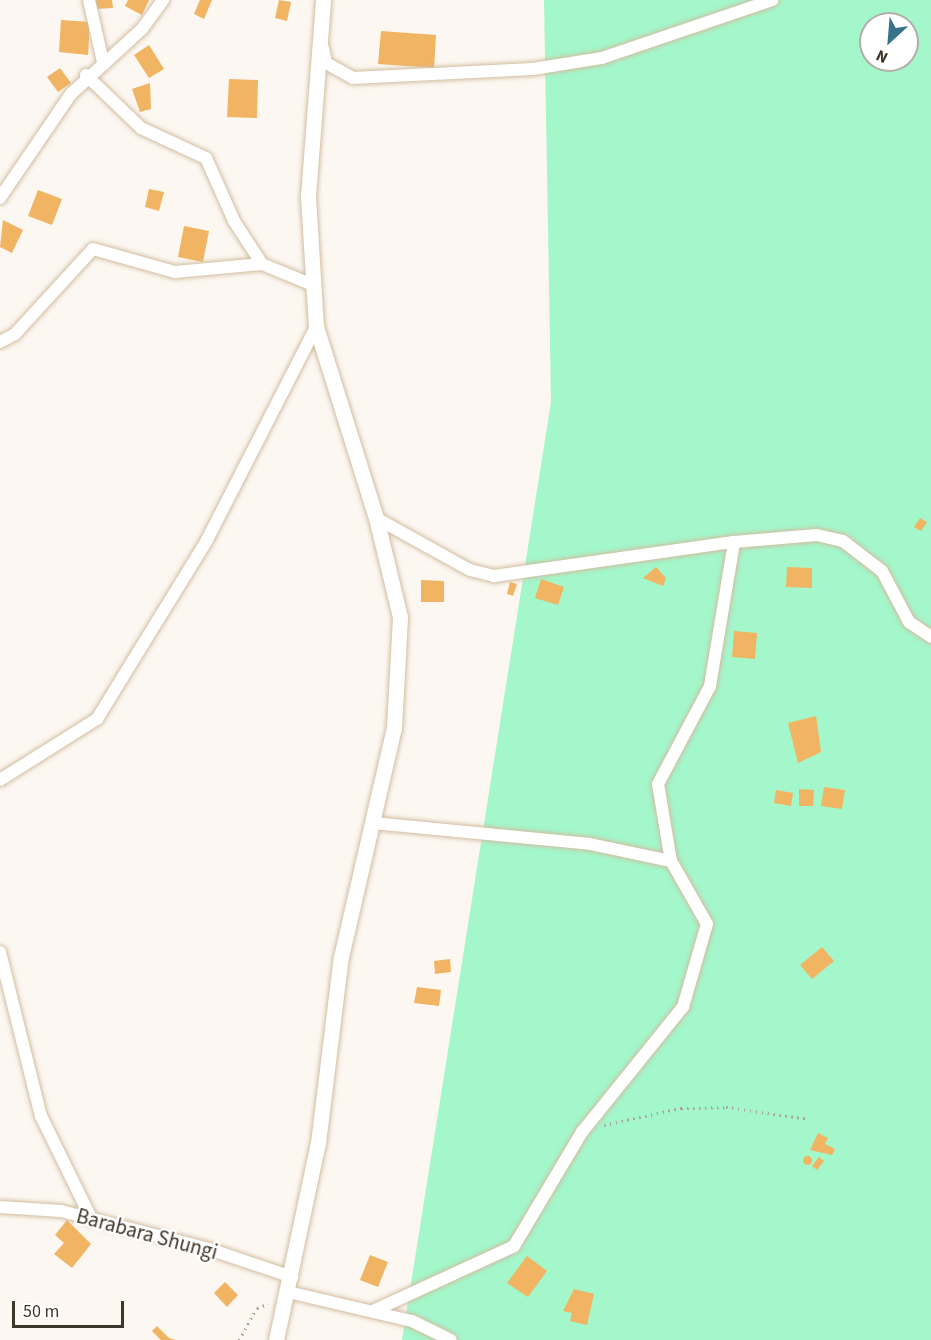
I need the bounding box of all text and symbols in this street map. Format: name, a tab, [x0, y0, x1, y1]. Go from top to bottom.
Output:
north arrow	[859, 12, 919, 72]
text: N	[872, 44, 892, 69]
street label: Barabara Shungi	[74, 1203, 220, 1265]
scale bar	[15, 1289, 128, 1327]
text: 50 m	[23, 1299, 59, 1324]

